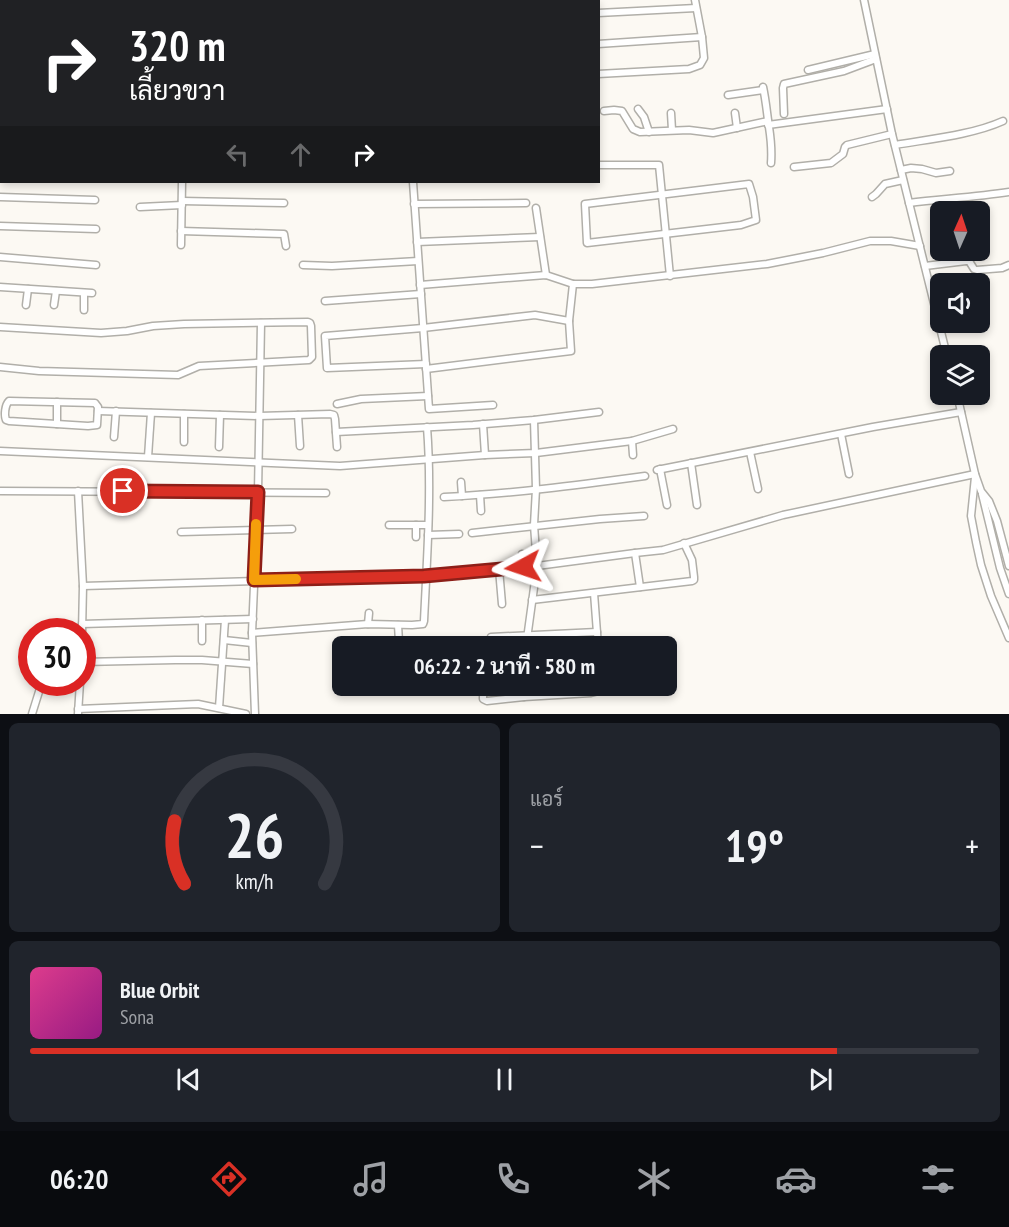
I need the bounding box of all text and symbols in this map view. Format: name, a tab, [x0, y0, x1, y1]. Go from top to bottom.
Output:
text: 320 m	[129, 18, 226, 73]
icon: right	[30, 24, 108, 102]
text: เลี้ยวขวา	[129, 73, 225, 107]
icon: left	[221, 138, 254, 171]
icon: ahead	[284, 138, 317, 171]
icon: right	[347, 138, 380, 171]
north arrow	[930, 201, 990, 261]
map controls	[930, 201, 990, 405]
button: sound	[930, 273, 990, 333]
button: layers	[930, 345, 990, 405]
pin	[97, 465, 148, 516]
icon: arrive	[106, 474, 139, 507]
position arrow	[491, 535, 555, 599]
speed limit sign: 30	[18, 618, 96, 696]
text: 06:22 · 2 นาที · 580 m	[414, 652, 595, 680]
text: แอร์	[530, 786, 563, 812]
text: 26	[225, 794, 284, 875]
text: 19°	[725, 816, 784, 874]
text: −	[530, 824, 544, 867]
text: +	[965, 824, 979, 867]
text: km/h	[235, 868, 274, 896]
text: Blue Orbit	[120, 976, 199, 1004]
text: Sona	[120, 1004, 154, 1030]
icon: previous	[172, 1063, 205, 1096]
icon: pause	[488, 1063, 521, 1096]
icon: next	[804, 1063, 837, 1096]
icon: directions	[208, 1158, 250, 1200]
icon: music	[350, 1158, 392, 1200]
icon: phone	[492, 1158, 534, 1200]
icon: climate	[633, 1158, 675, 1200]
icon: car	[775, 1158, 817, 1200]
icon: filters	[917, 1158, 959, 1200]
text: 06:20	[50, 1162, 108, 1196]

